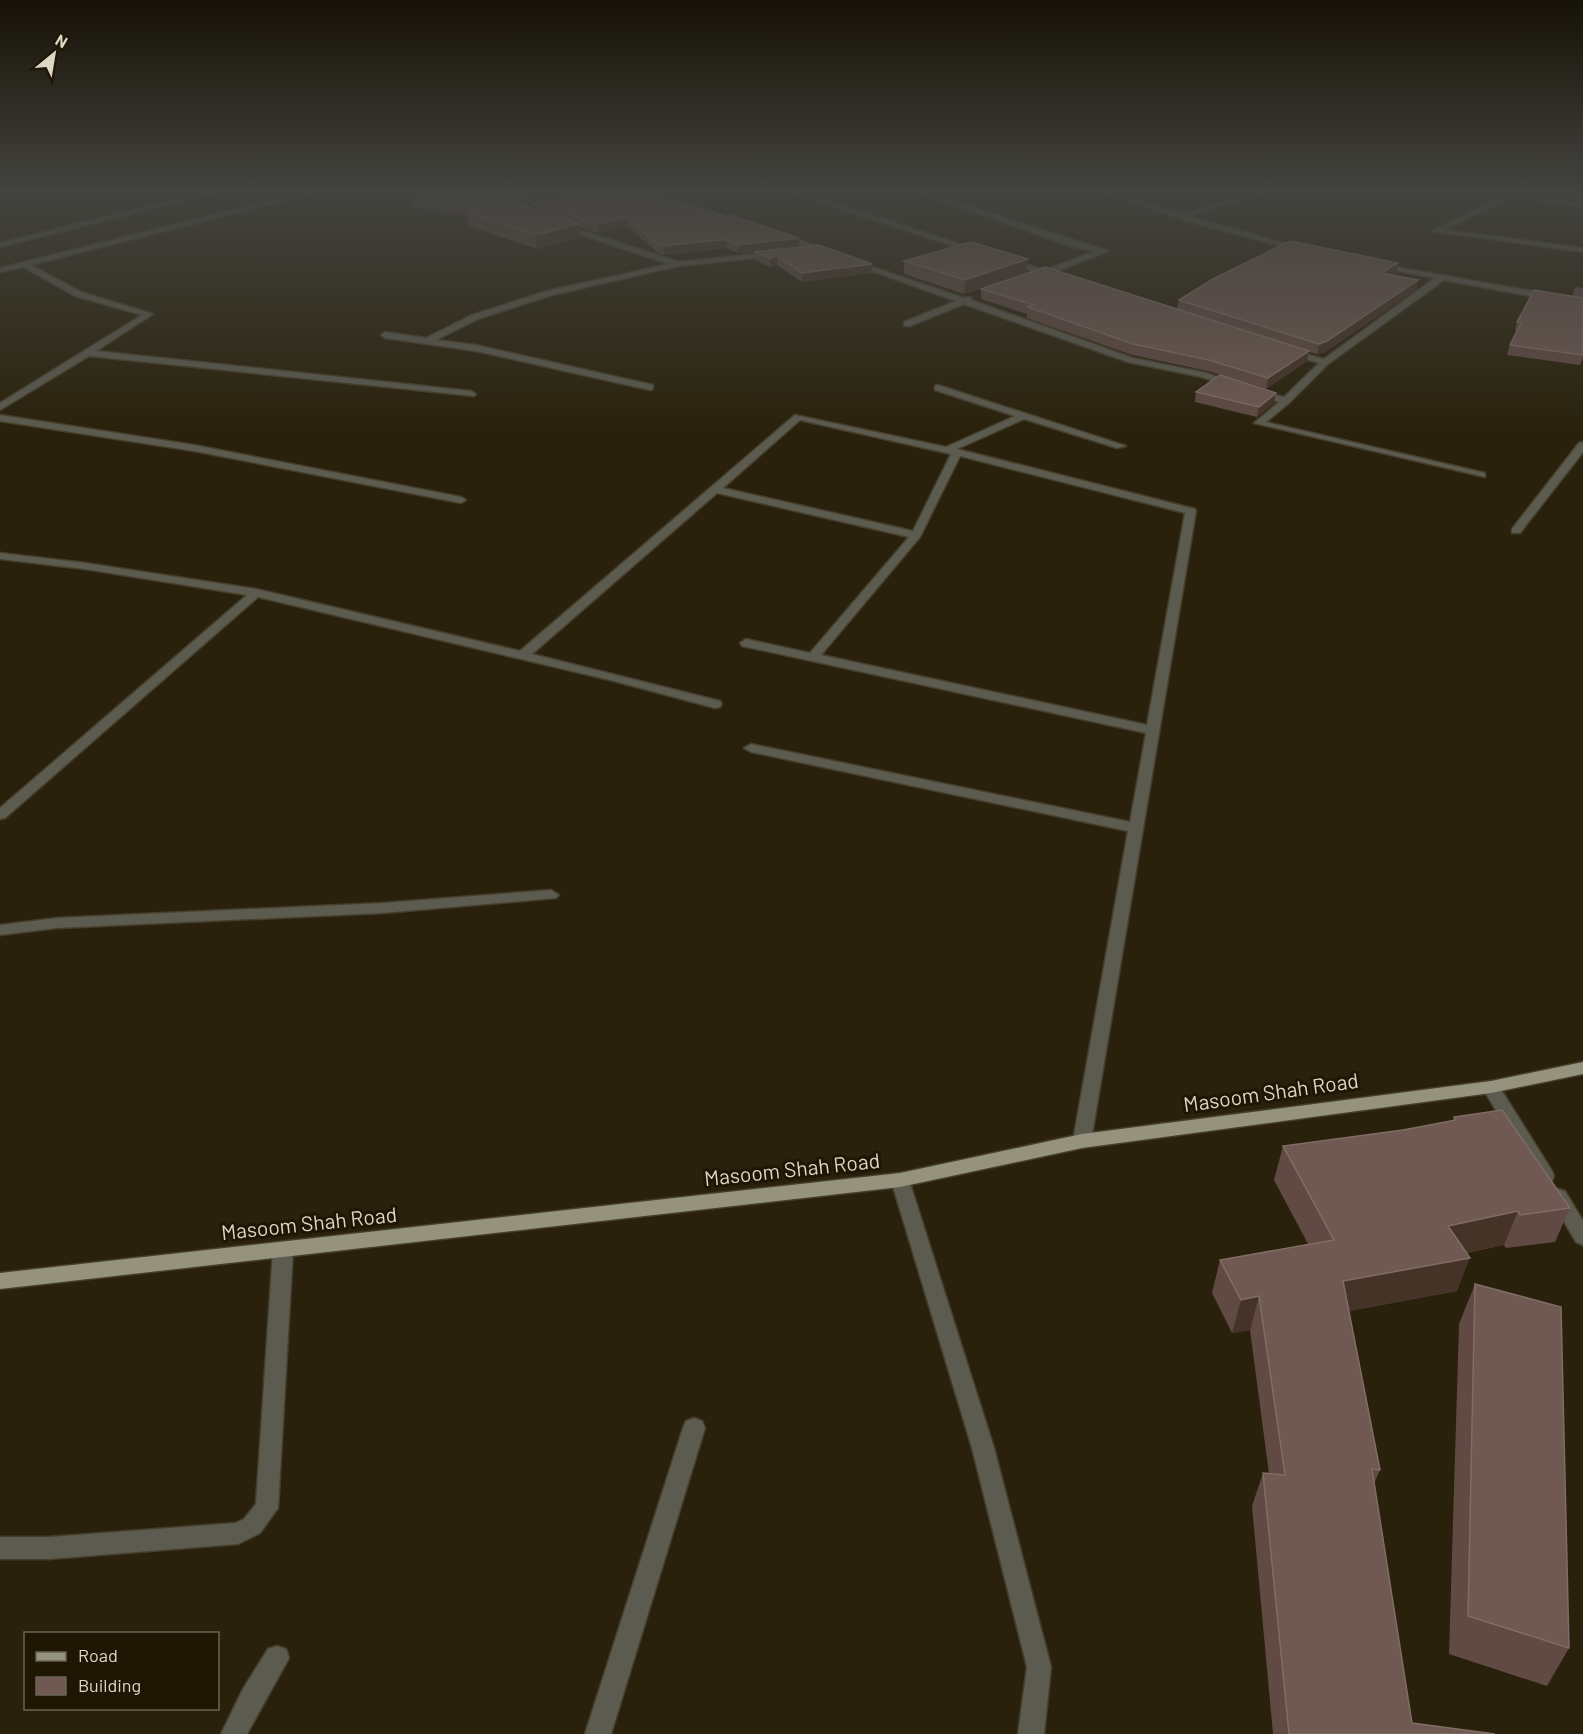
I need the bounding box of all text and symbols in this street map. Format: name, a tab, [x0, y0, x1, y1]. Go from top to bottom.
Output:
north arrow	[24, 24, 84, 84]
text: N	[52, 30, 71, 51]
street label: Masoom Shah Road	[1182, 1067, 1360, 1116]
street label: Masoom Shah Road	[703, 1147, 881, 1190]
street label: Masoom Shah Road	[220, 1201, 398, 1244]
legend	[24, 1632, 219, 1710]
text: Road	[78, 1644, 118, 1666]
text: Building	[78, 1674, 141, 1696]

